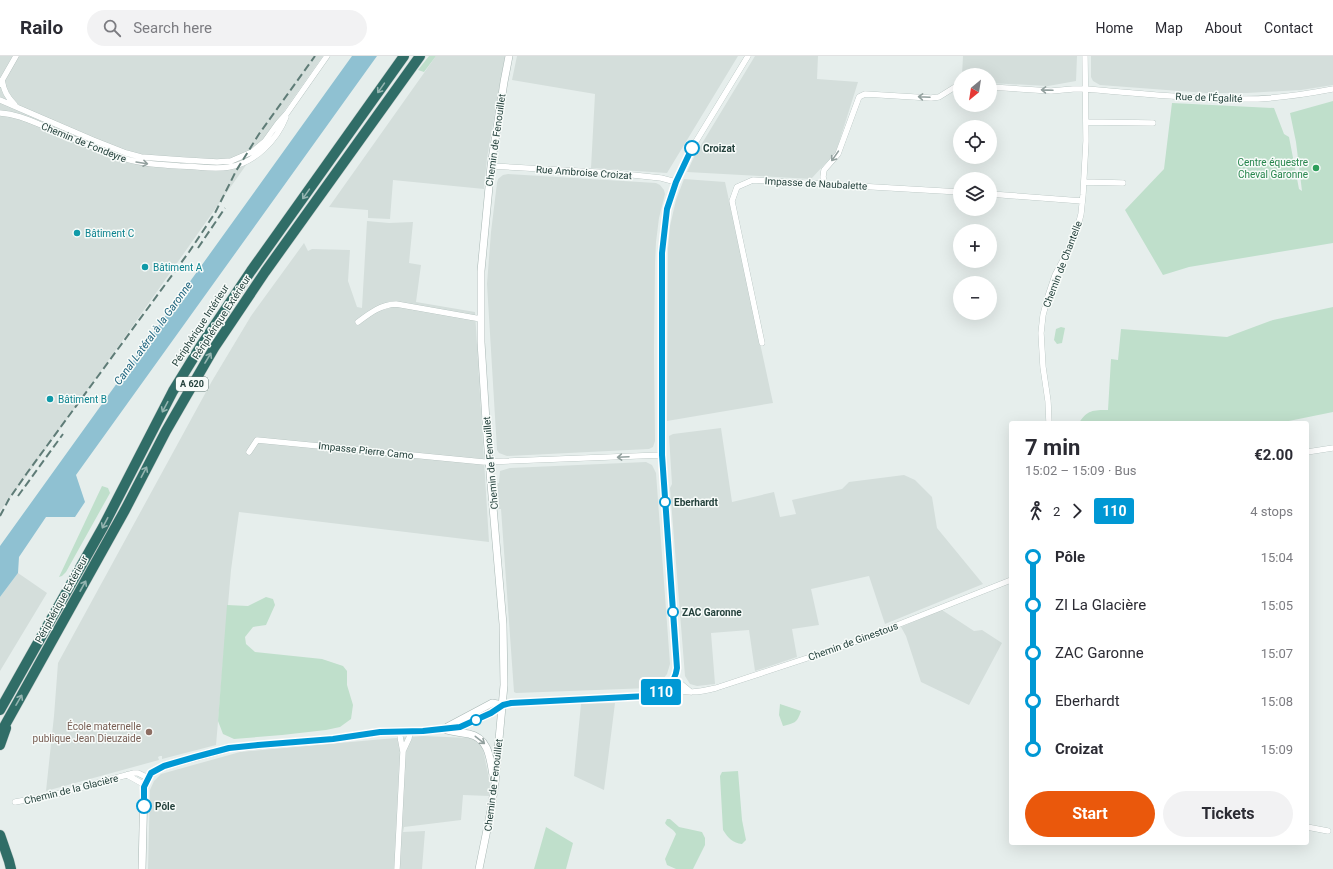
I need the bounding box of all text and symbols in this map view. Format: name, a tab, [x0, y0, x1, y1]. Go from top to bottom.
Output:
search box	[87, 10, 367, 46]
text: Railo	[20, 16, 63, 39]
icon: search	[101, 17, 123, 39]
text: Search here	[133, 19, 212, 37]
text: Home	[1095, 20, 1133, 36]
text: Map	[1155, 20, 1183, 36]
text: About	[1205, 20, 1242, 36]
text: Contact	[1264, 20, 1313, 36]
north arrow	[953, 68, 997, 112]
map controls	[953, 68, 997, 320]
one-way arrow	[377, 82, 385, 93]
one-way arrow	[1040, 87, 1053, 94]
street label: Rue de l'Égalité	[1175, 90, 1243, 104]
street label: Chemin de Fenouillet	[484, 93, 507, 187]
one-way arrow	[918, 94, 931, 101]
street label: Chemin de Fondeyre	[40, 120, 128, 165]
button: locate	[953, 120, 997, 164]
marker: Croizat	[684, 140, 700, 156]
place label: Croizat	[703, 143, 736, 154]
one-way arrow	[831, 150, 839, 161]
place label: Centre équestre Cheval Garonne	[1237, 157, 1308, 180]
one-way arrow	[135, 159, 148, 167]
marker: Centre équestre Cheval Garonne	[1311, 163, 1321, 173]
street label: Rue Ambroise Croizat	[536, 164, 632, 181]
button: layers	[953, 172, 997, 216]
street label: Impasse de Naubalette	[764, 175, 868, 192]
one-way arrow	[301, 188, 310, 199]
street label: Chemin de Chantelle	[1041, 219, 1084, 309]
button: +	[953, 224, 997, 268]
marker: Bâtiment C	[72, 228, 82, 238]
place label: Bâtiment C	[85, 228, 135, 239]
marker: Bâtiment A	[140, 262, 150, 272]
place label: Bâtiment A	[153, 262, 203, 273]
street label: Périphérique Extérieur	[190, 273, 253, 361]
button: −	[953, 276, 997, 320]
water label: Canal Latéral à la Garonne	[112, 279, 196, 388]
street label: Périphérique Intérieur	[170, 282, 231, 368]
one-way arrow	[204, 353, 212, 364]
road number: A 620	[176, 377, 208, 391]
marker: Bâtiment B	[45, 394, 55, 404]
place label: Bâtiment B	[58, 394, 107, 405]
one-way arrow	[160, 401, 168, 413]
street label: Chemin de Fenouillet	[481, 416, 500, 510]
text: 7 min	[1025, 435, 1080, 460]
street label: Impasse Pierre Camo	[318, 440, 414, 461]
text: €2.00	[1254, 446, 1293, 464]
one-way arrow	[617, 453, 630, 460]
text: 15:02 – 15:09 · Bus	[1025, 463, 1137, 478]
one-way arrow	[141, 466, 149, 478]
marker: Eberhardt	[659, 496, 671, 508]
place label: Eberhardt	[674, 497, 718, 508]
icon: walk	[1025, 500, 1047, 522]
icon: forward	[1066, 500, 1088, 522]
text: 110	[1102, 503, 1126, 519]
text: 2	[1053, 504, 1060, 519]
text: 4 stops	[1250, 504, 1293, 519]
one-way arrow	[101, 516, 108, 528]
text: Pôle	[1055, 548, 1085, 566]
text: 15:04	[1261, 550, 1293, 565]
street label: Périphérique Extérieur	[33, 553, 90, 645]
one-way arrow	[79, 580, 87, 592]
text: ZI La Glacière	[1055, 596, 1146, 614]
text: 15:05	[1261, 598, 1293, 613]
marker: ZAC Garonne	[667, 606, 679, 618]
place label: ZAC Garonne	[682, 607, 742, 618]
street label: Chemin de Ginestous	[807, 620, 900, 663]
text: ZAC Garonne	[1055, 644, 1144, 662]
text: 15:07	[1261, 646, 1293, 661]
line badge: 110	[638, 679, 684, 705]
text: 110	[649, 684, 673, 700]
text: Eberhardt	[1055, 692, 1120, 710]
one-way arrow	[16, 694, 23, 706]
text: 15:08	[1261, 694, 1293, 709]
unlabelled marker	[470, 714, 482, 726]
place label: École maternelle publique Jean Dieuzaide	[33, 720, 141, 744]
marker: École maternelle publique Jean Dieuzaide	[144, 727, 154, 737]
one-way arrow	[474, 736, 485, 744]
street label: Chemin de Fenouillet	[482, 738, 505, 832]
text: Croizat	[1055, 740, 1103, 758]
text: 15:09	[1261, 742, 1293, 757]
street label: Chemin de la Glacière	[23, 772, 119, 807]
button: Start	[1025, 791, 1155, 837]
button: Tickets	[1163, 791, 1293, 837]
marker: Pôle	[136, 798, 152, 814]
place label: Pôle	[155, 801, 176, 812]

